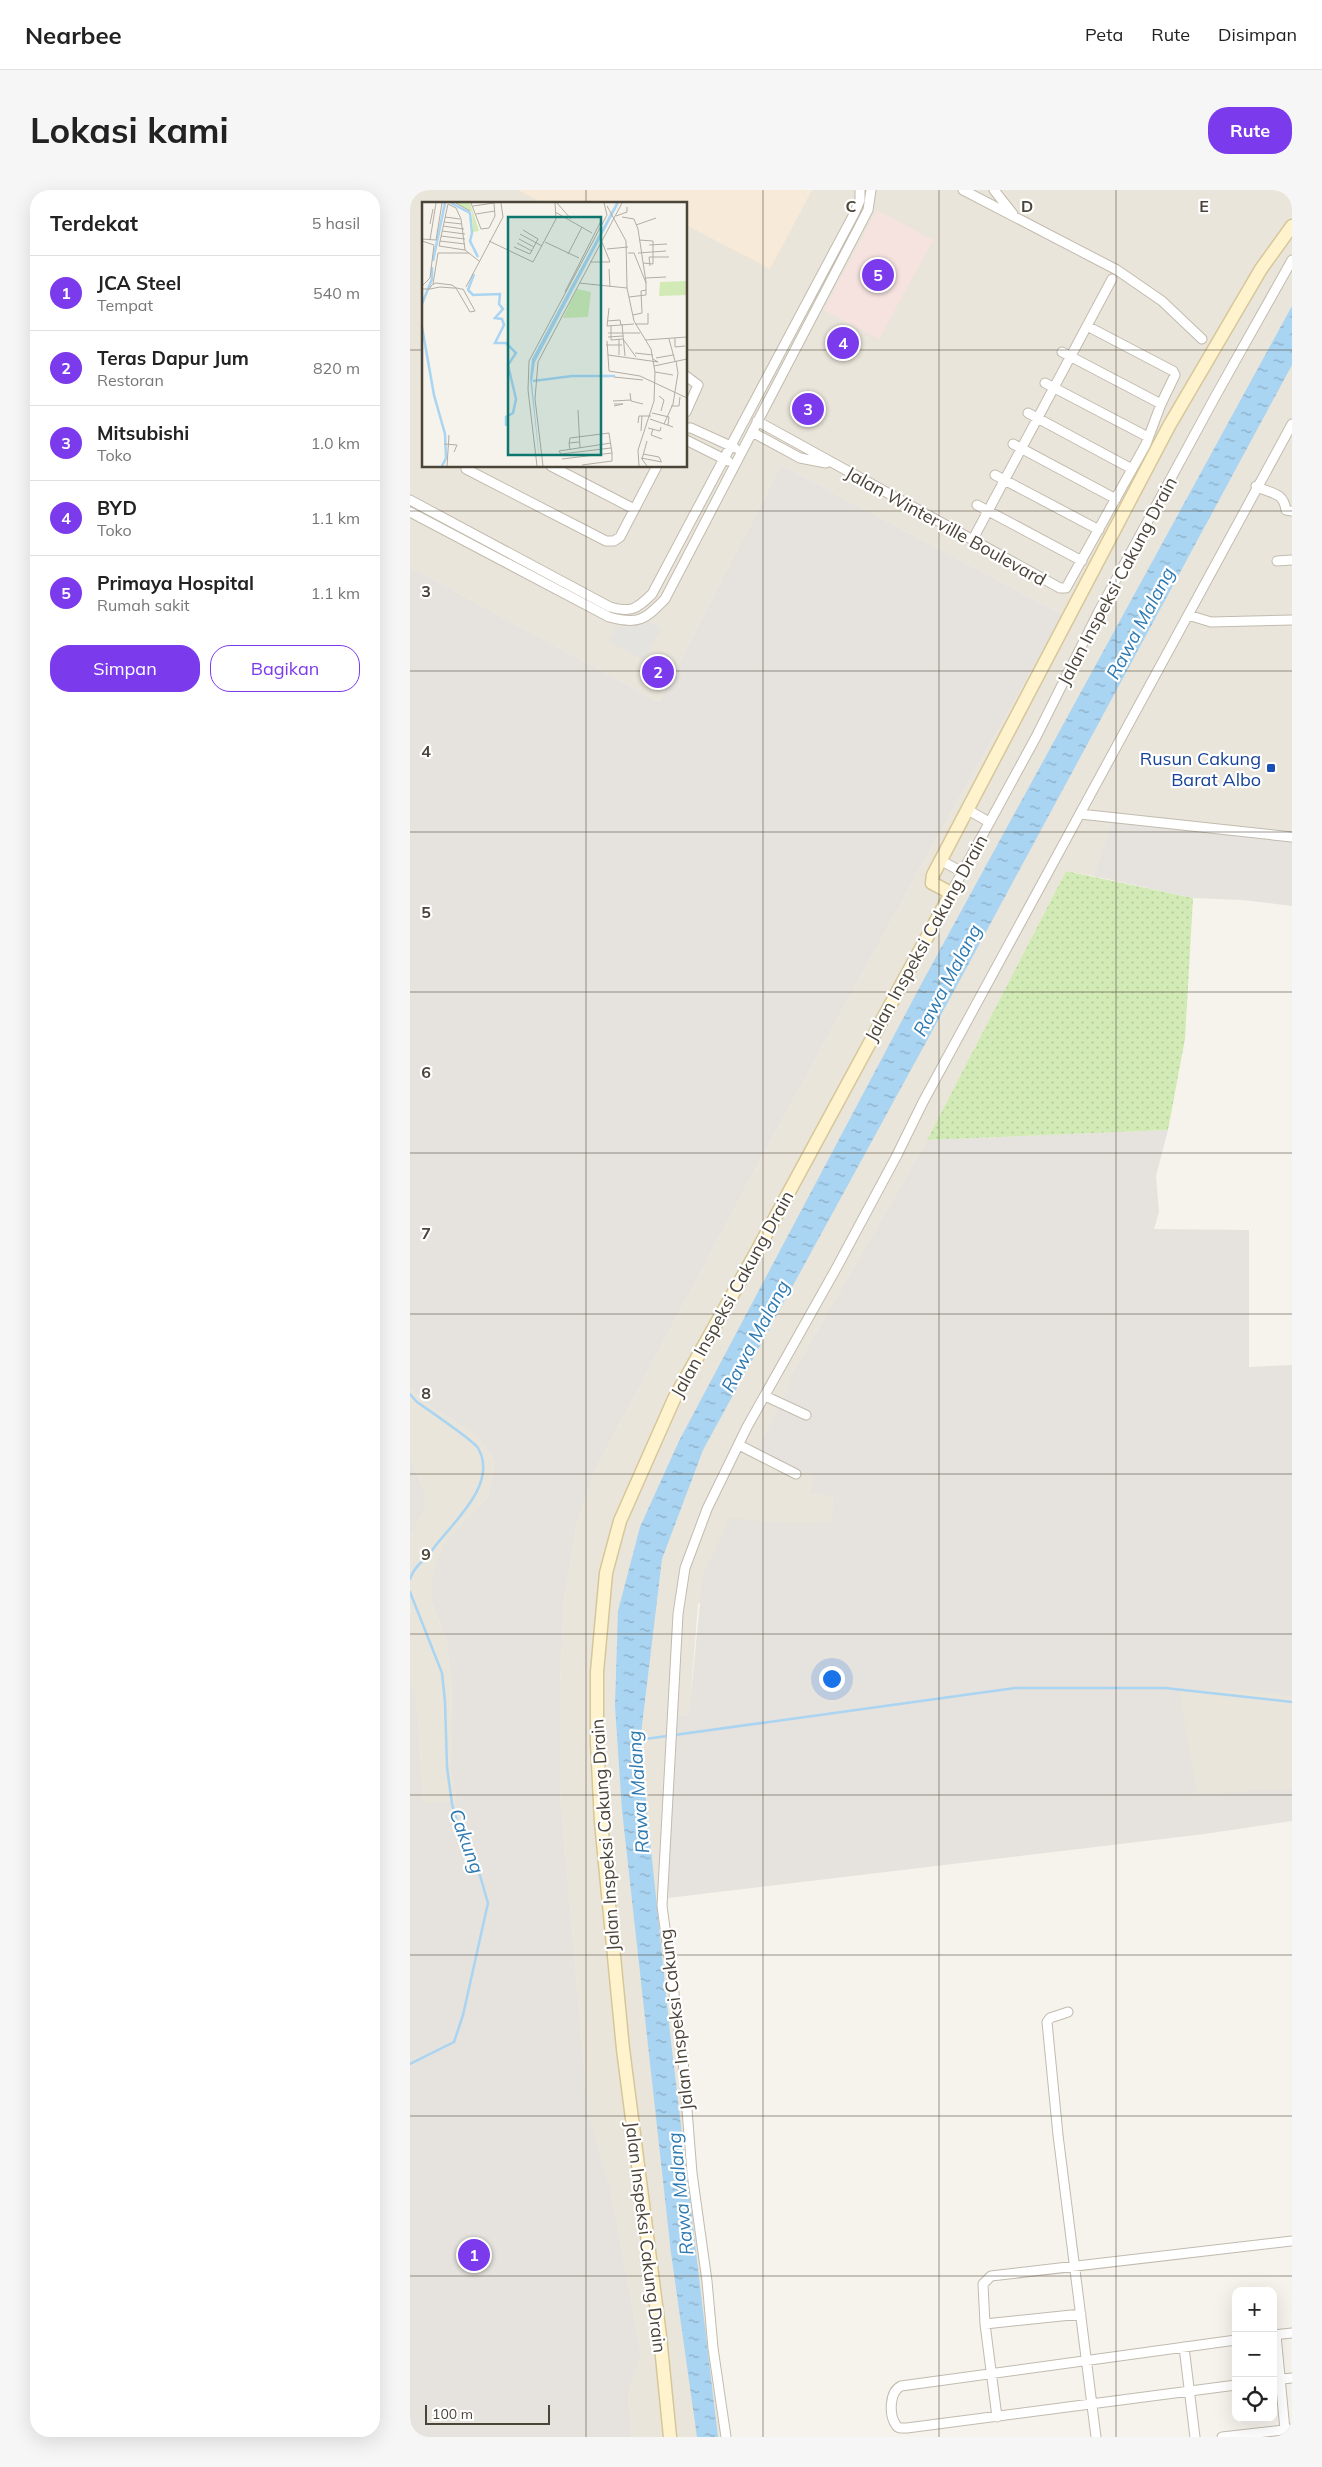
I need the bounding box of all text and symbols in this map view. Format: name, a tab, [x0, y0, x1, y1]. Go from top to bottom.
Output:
text: Nearbee	[25, 20, 122, 50]
text: Peta	[1085, 23, 1123, 46]
text: Rute	[1151, 23, 1190, 46]
text: Disimpan	[1218, 23, 1297, 46]
button: Rute	[1208, 107, 1292, 154]
text: Lokasi kami	[30, 108, 229, 152]
text: C	[846, 196, 857, 216]
text: D	[1021, 196, 1033, 216]
text: E	[1199, 196, 1209, 216]
inset map	[422, 202, 688, 468]
text: Terdekat	[50, 210, 138, 236]
text: 5 hasil	[312, 213, 360, 233]
pin: 5	[862, 256, 894, 294]
text: JCA Steel	[97, 271, 181, 295]
text: 1	[61, 283, 71, 303]
text: 540 m	[313, 283, 360, 303]
text: Tempat	[97, 295, 153, 315]
pin: 4	[827, 324, 859, 362]
text: Teras Dapur Jum	[97, 346, 249, 370]
text: 2	[61, 358, 71, 378]
text: 820 m	[313, 358, 360, 378]
text: Restoran	[97, 370, 164, 390]
pin: 3	[792, 390, 824, 428]
text: Mitsubishi	[97, 421, 189, 445]
text: 3	[61, 433, 71, 453]
text: 1.0 km	[311, 433, 360, 453]
text: Toko	[97, 445, 132, 465]
street label: Jalan Winterville Boulevard	[842, 461, 1050, 591]
street label: Jalan Inspeksi Cakung Drain	[1052, 473, 1182, 689]
text: BYD	[97, 496, 137, 520]
text: 4	[61, 508, 71, 528]
text: 1.1 km	[311, 508, 360, 528]
text: Toko	[97, 520, 132, 540]
water label: Rawa Malang	[1100, 563, 1180, 683]
text: Primaya Hospital	[97, 571, 254, 595]
text: 3	[421, 581, 431, 601]
text: 5	[61, 583, 71, 603]
text: 1.1 km	[311, 583, 360, 603]
text: Rumah sakit	[97, 595, 190, 615]
button: Simpan	[50, 645, 200, 692]
button: Bagikan	[210, 645, 360, 692]
pin: 2	[642, 653, 674, 691]
text: 4	[421, 741, 431, 761]
place label: Rusun Cakung Barat Albo	[1140, 747, 1261, 791]
marker: Rusun Cakung Barat Albo	[1265, 762, 1277, 774]
street label: Jalan Inspeksi Cakung Drain	[859, 831, 993, 1045]
text: 5	[421, 902, 431, 922]
water label: Rawa Malang	[907, 920, 987, 1040]
text: 6	[421, 1062, 431, 1082]
street label: Jalan Inspeksi Cakung Drain	[665, 1187, 799, 1401]
text: 7	[421, 1223, 431, 1243]
water label: Rawa Malang	[715, 1276, 795, 1396]
text: 8	[421, 1383, 431, 1403]
text: 9	[421, 1544, 431, 1564]
your location	[819, 1666, 845, 1692]
street label: Jalan Inspeksi Cakung Drain	[585, 1718, 625, 1952]
water label: Rawa Malang	[622, 1730, 654, 1854]
water label: Cakung	[444, 1805, 490, 1877]
street label: Jalan Inspeksi Cakung	[653, 1928, 699, 2112]
street label: Jalan Inspeksi Cakung Drain	[620, 2120, 672, 2354]
water label: Rawa Malang	[662, 2131, 698, 2257]
pin: 1	[458, 2236, 490, 2274]
map controls	[1232, 2287, 1277, 2422]
button: +	[1232, 2287, 1277, 2332]
button: −	[1232, 2332, 1277, 2377]
button: locate	[1232, 2377, 1277, 2422]
scale bar	[425, 2402, 550, 2425]
text: 100 m	[432, 2405, 473, 2423]

